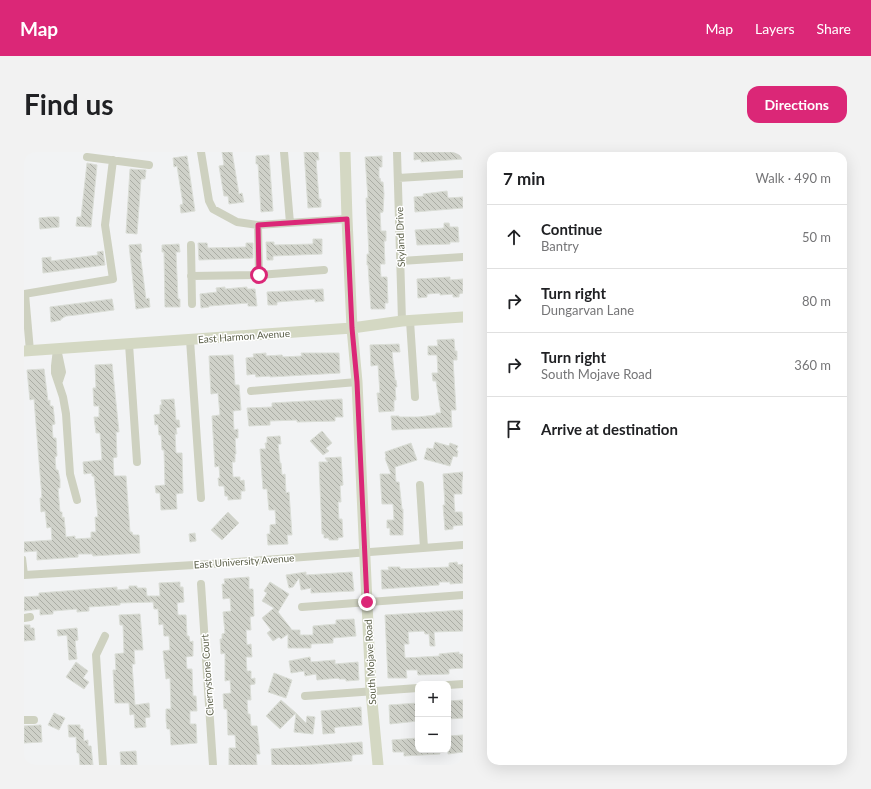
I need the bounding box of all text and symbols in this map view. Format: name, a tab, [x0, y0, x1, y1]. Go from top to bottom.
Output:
text: Map	[20, 17, 58, 40]
text: Map	[705, 20, 733, 37]
text: Layers	[755, 20, 795, 37]
text: Share	[817, 20, 851, 37]
button: Directions	[747, 86, 847, 123]
text: Find us	[24, 87, 114, 121]
text: 7 min	[503, 168, 545, 189]
text: Walk · 490 m	[755, 170, 831, 186]
street label: Skyland Drive	[393, 207, 407, 267]
text: Continue	[541, 220, 602, 238]
icon: ahead	[503, 226, 525, 248]
text: 50 m	[802, 229, 831, 245]
text: Bantry	[541, 238, 579, 254]
route start	[250, 266, 268, 284]
text: Turn right	[541, 284, 606, 302]
icon: right	[503, 290, 525, 312]
text: 80 m	[802, 293, 831, 309]
text: Dungarvan Lane	[541, 302, 634, 318]
street label: East Harmon Avenue	[198, 327, 290, 345]
text: Turn right	[541, 348, 606, 366]
icon: right	[503, 354, 525, 376]
text: 360 m	[794, 357, 831, 373]
text: South Mojave Road	[541, 366, 652, 382]
icon: arrive	[503, 418, 525, 440]
text: Arrive at destination	[541, 420, 678, 438]
street label: East University Avenue	[193, 551, 295, 571]
route end	[358, 593, 376, 611]
street label: South Mojave Road	[362, 619, 378, 705]
street label: Cherrystone Court	[198, 633, 216, 716]
map controls	[415, 681, 451, 753]
button: +	[415, 681, 451, 717]
button: −	[415, 717, 451, 753]

